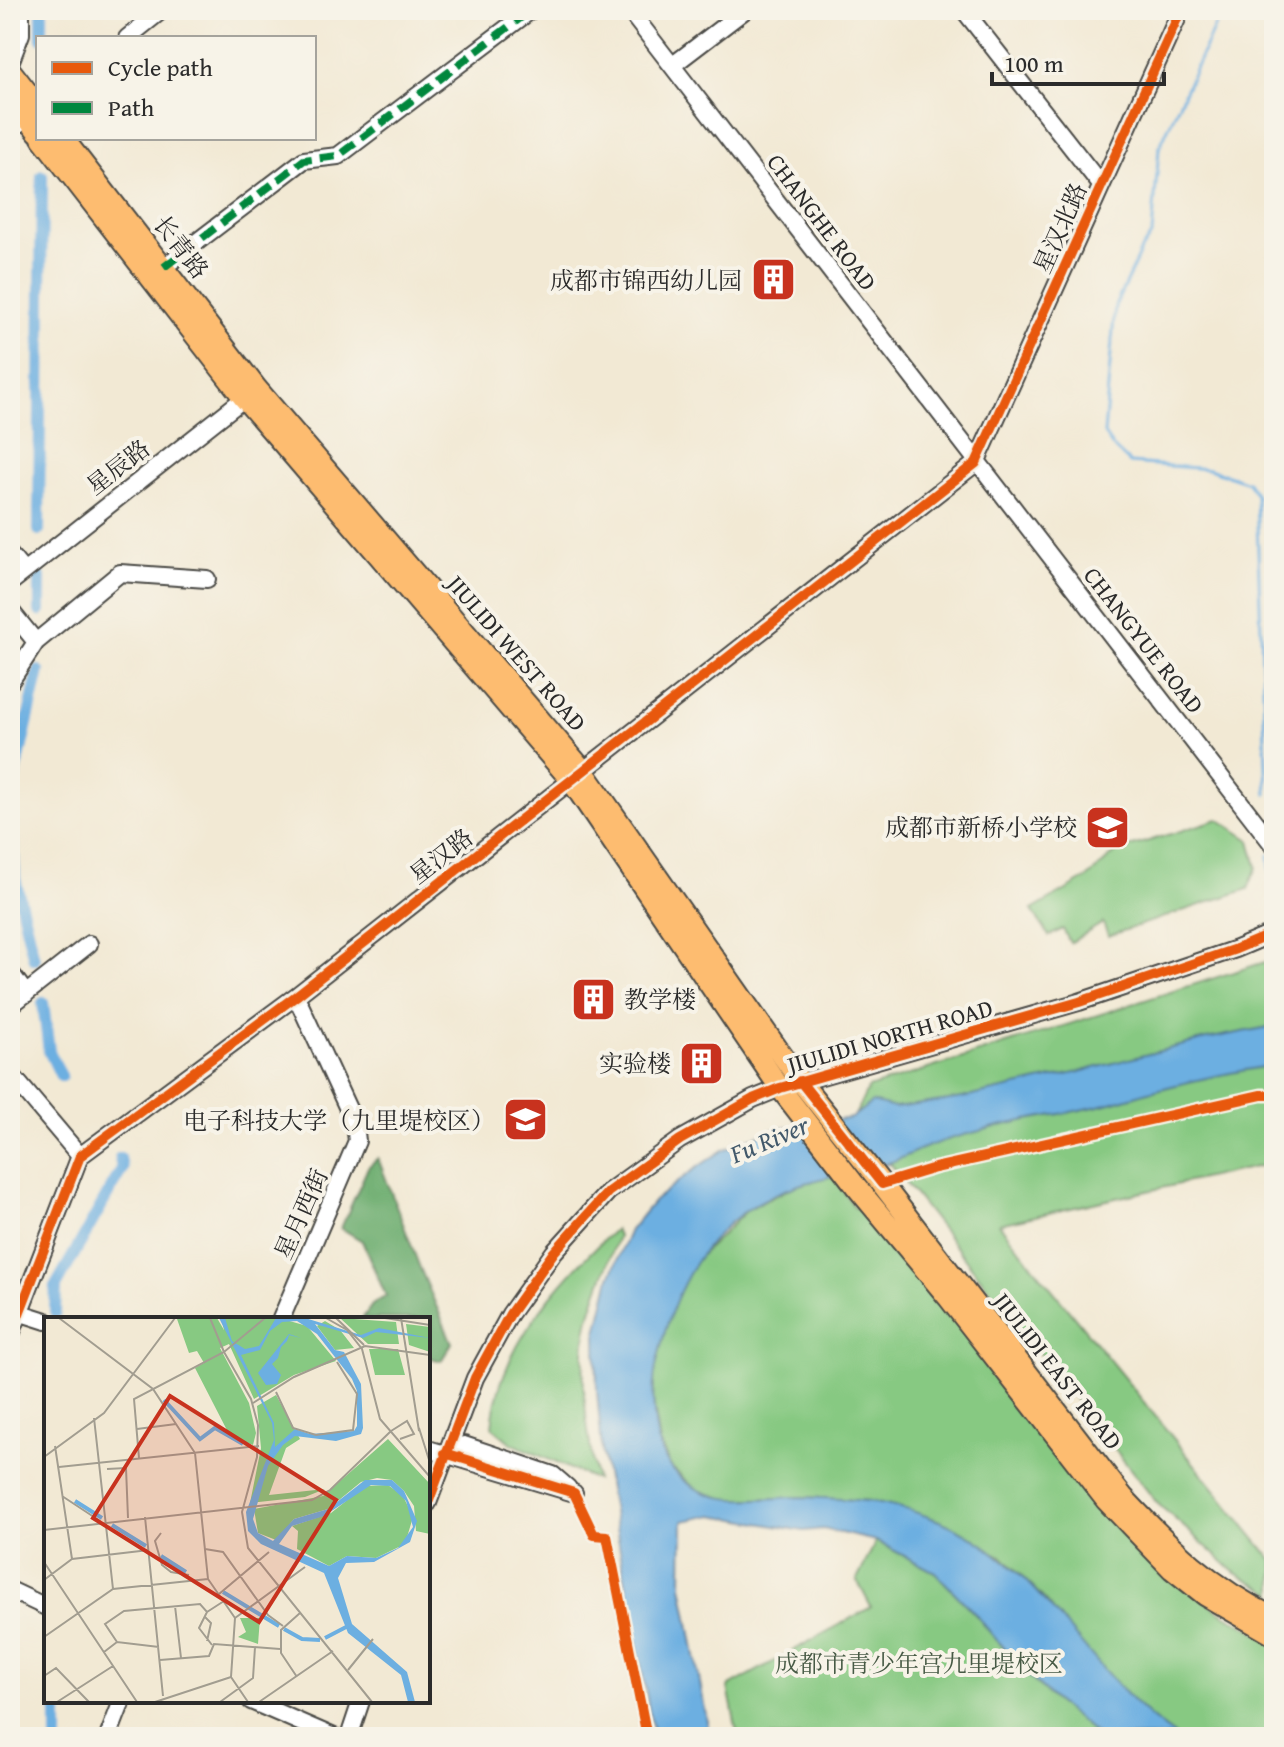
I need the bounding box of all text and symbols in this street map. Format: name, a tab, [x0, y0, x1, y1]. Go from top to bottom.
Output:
legend	[36, 36, 316, 140]
scale bar	[992, 36, 1164, 86]
text: 100 m	[1004, 46, 1064, 81]
text: Cycle path	[108, 50, 213, 85]
text: Path	[108, 90, 155, 125]
street label: CHANGHE ROAD	[759, 146, 885, 298]
street label: 星汉北路	[1024, 177, 1096, 279]
street label: 长青路	[145, 208, 217, 286]
building icon: 成都市锦西幼儿园	[749, 256, 797, 304]
place label: 成都市锦西幼儿园	[550, 263, 742, 298]
street label: 星辰路	[79, 431, 157, 503]
street label: CHANGYUE ROAD	[1075, 559, 1213, 721]
street label: JIULIDI WEST ROAD	[437, 565, 595, 739]
school or university icon: 成都市新桥小学校	[1084, 803, 1132, 851]
place label: 成都市新桥小学校	[885, 810, 1077, 845]
street label: 星汉路	[402, 820, 480, 892]
building icon: 教学楼	[569, 975, 617, 1023]
place label: 教学楼	[624, 982, 696, 1017]
street label: JIULIDI NORTH ROAD	[780, 990, 997, 1083]
building icon: 实验楼	[678, 1039, 726, 1087]
place label: 实验楼	[599, 1046, 671, 1081]
school or university icon: 电子科技大学（九里堤校区）	[502, 1096, 550, 1144]
place label: 电子科技大学（九里堤校区）	[183, 1103, 495, 1138]
water label: Fu River	[722, 1104, 816, 1173]
street label: 星月西街	[265, 1163, 337, 1265]
street label: JIULIDI EAST ROAD	[984, 1283, 1131, 1457]
inset map	[44, 1317, 430, 1703]
park label: 成都市青少年宫九里堤校区	[775, 1646, 1063, 1681]

